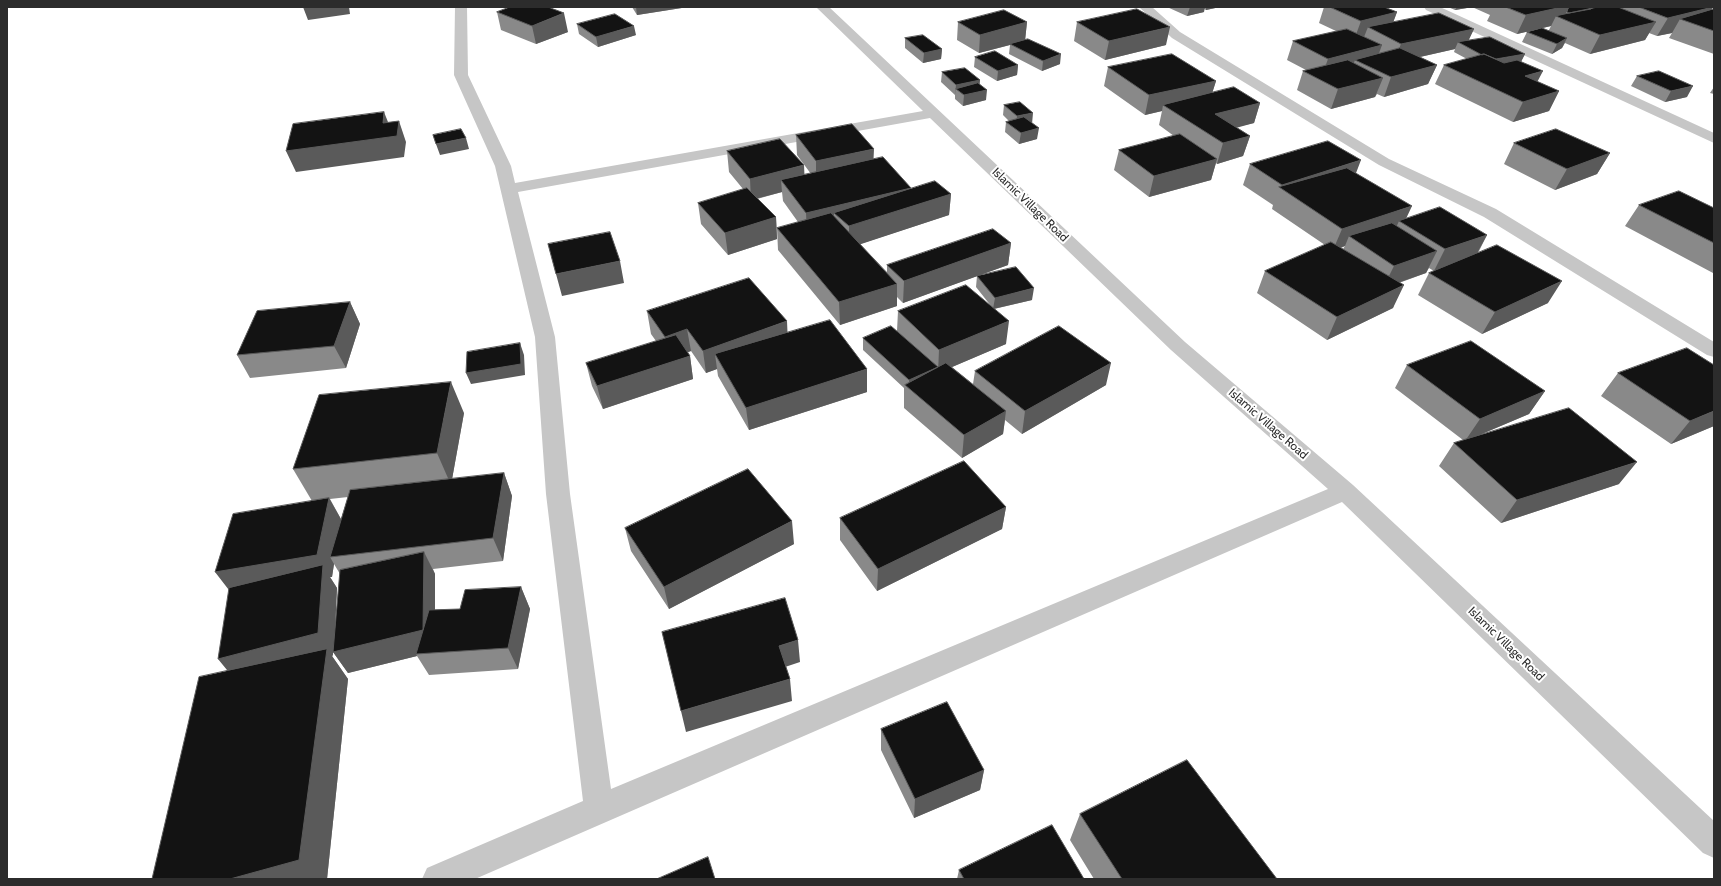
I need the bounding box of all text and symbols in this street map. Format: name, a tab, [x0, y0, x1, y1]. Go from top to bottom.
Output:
street label: Islamic Village Road	[989, 165, 1071, 245]
street label: Islamic Village Road	[1225, 386, 1311, 462]
street label: Islamic Village Road	[1465, 604, 1547, 684]

